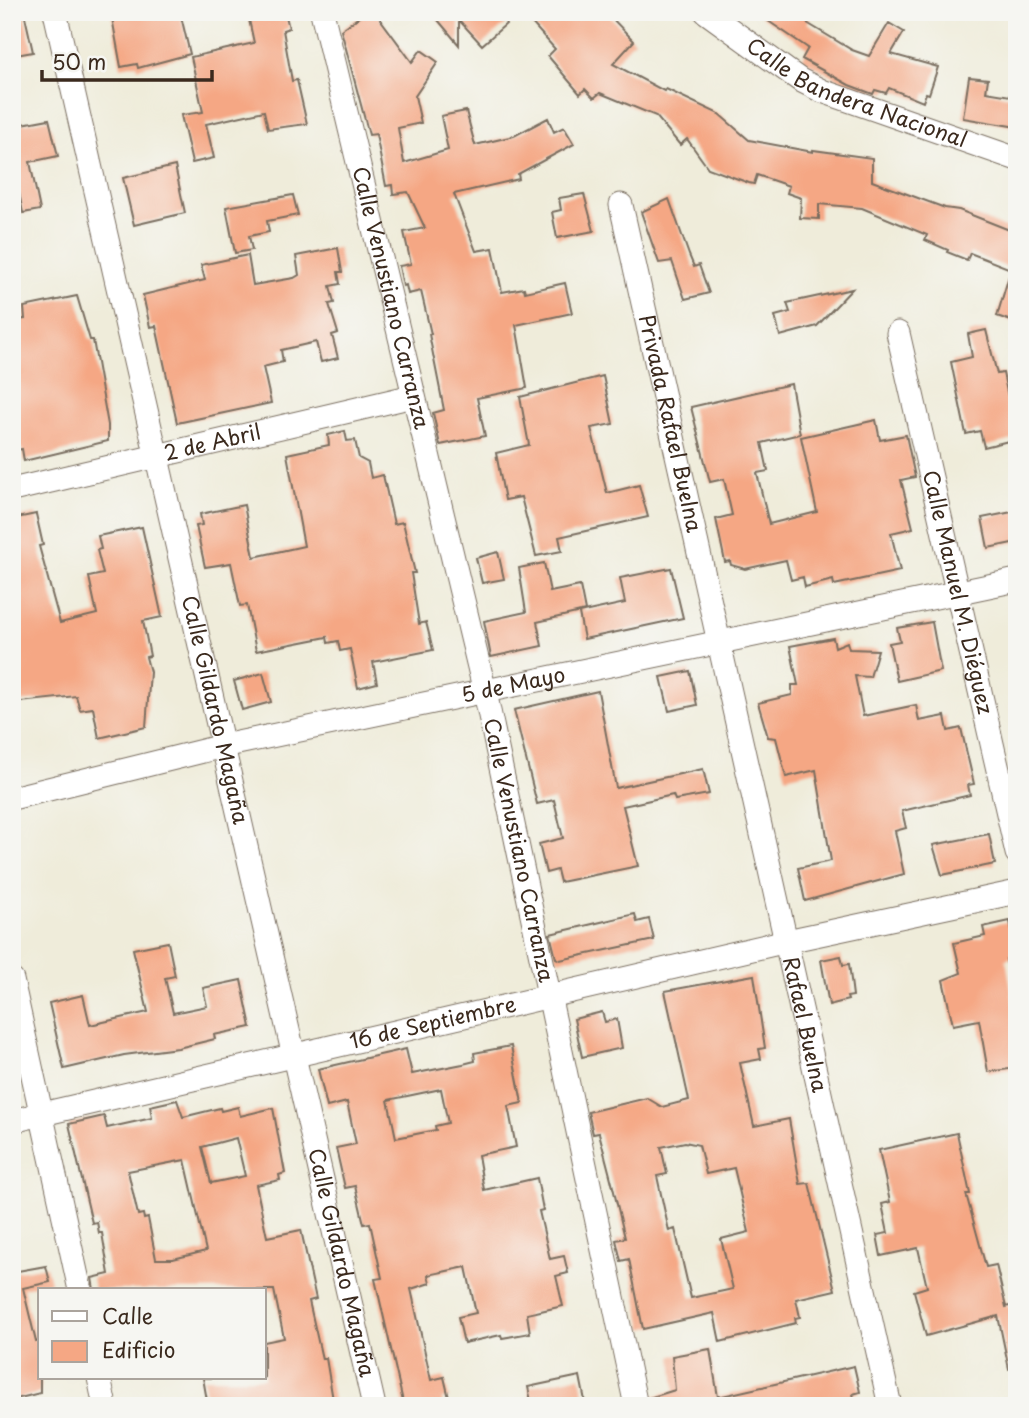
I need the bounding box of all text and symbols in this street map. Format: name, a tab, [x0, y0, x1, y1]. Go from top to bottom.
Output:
street label: Calle Bandera Nacional	[741, 28, 972, 154]
scale bar	[42, 38, 212, 82]
text: 50 m	[52, 45, 106, 77]
street label: Calle Venustiano Carranza	[346, 163, 439, 432]
street label: Privada Rafael Buelna	[632, 311, 712, 535]
street label: 2 de Abril	[161, 414, 264, 468]
street label: Calle Manuel M. Diéguez	[916, 467, 1003, 717]
street label: Calle Gildardo Magaña	[175, 592, 259, 828]
street label: 5 de Mayo	[458, 657, 568, 710]
street label: Calle Venustiano Carranza	[477, 715, 564, 985]
street label: Rafael Buelna	[776, 953, 837, 1095]
street label: 16 de Septiembre	[346, 986, 519, 1056]
street label: Calle Gildardo Magaña	[301, 1145, 385, 1380]
legend	[38, 1288, 266, 1380]
text: Calle	[102, 1299, 153, 1331]
text: Edificio	[102, 1333, 175, 1365]

